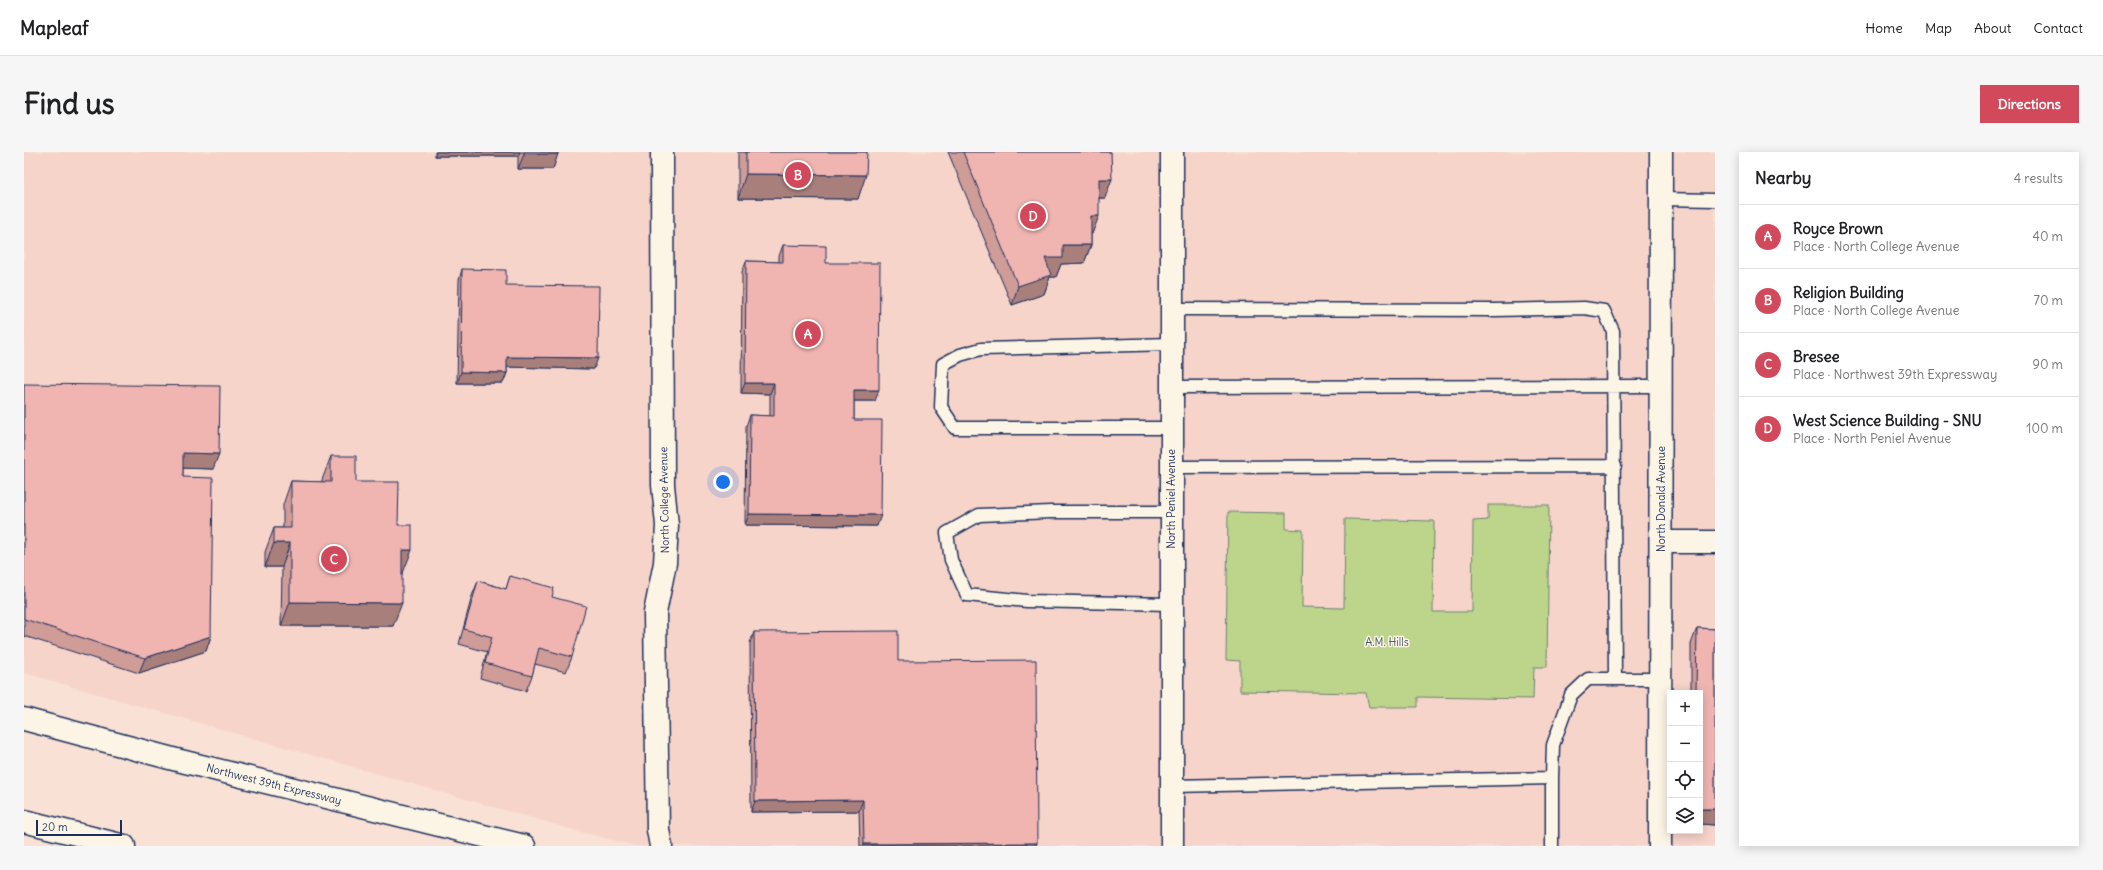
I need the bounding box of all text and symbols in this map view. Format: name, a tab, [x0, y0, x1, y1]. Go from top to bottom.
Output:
text: Mapleaf	[20, 16, 89, 40]
text: Home	[1865, 19, 1903, 37]
text: Map	[1925, 19, 1952, 37]
text: About	[1974, 19, 2012, 37]
text: Contact	[2034, 19, 2083, 37]
button: Directions	[1980, 85, 2079, 123]
text: Find us	[24, 86, 115, 122]
pin: B	[785, 160, 811, 190]
text: Nearby	[1755, 167, 1811, 189]
text: 4 results	[2014, 170, 2063, 187]
pin: D	[1020, 201, 1046, 231]
text: Royce Brown	[1793, 219, 1883, 238]
text: A	[1764, 228, 1772, 245]
text: 40 m	[2032, 228, 2063, 245]
text: Place · North College Avenue	[1793, 238, 1960, 255]
text: Religion Building	[1793, 283, 1904, 302]
text: B	[1764, 292, 1772, 309]
text: 70 m	[2034, 292, 2063, 309]
text: Place · North College Avenue	[1793, 302, 1960, 319]
pin: A	[795, 319, 821, 349]
text: Bresee	[1793, 347, 1840, 366]
text: C	[1764, 356, 1772, 373]
text: 90 m	[2032, 356, 2063, 373]
text: Place · Northwest 39th Expressway	[1793, 366, 1997, 383]
text: West Science Building - SNU	[1793, 411, 1982, 430]
text: D	[1763, 420, 1773, 437]
text: 100 m	[2026, 420, 2063, 437]
text: Place · North Peniel Avenue	[1793, 430, 1951, 447]
street label: North Donald Avenue	[1654, 446, 1668, 552]
street label: North College Avenue	[656, 447, 672, 553]
street label: North Peniel Avenue	[1164, 449, 1178, 549]
your location	[713, 472, 733, 492]
pin: C	[321, 544, 347, 574]
park label: A.M. Hills	[1365, 635, 1409, 649]
map controls	[1667, 690, 1703, 834]
button: +	[1667, 690, 1703, 726]
button: −	[1667, 726, 1703, 762]
street label: Northwest 39th Expressway	[205, 760, 343, 808]
button: locate	[1667, 762, 1703, 798]
button: layers	[1667, 798, 1703, 834]
scale bar	[36, 818, 122, 837]
text: 20 m	[42, 820, 68, 834]

